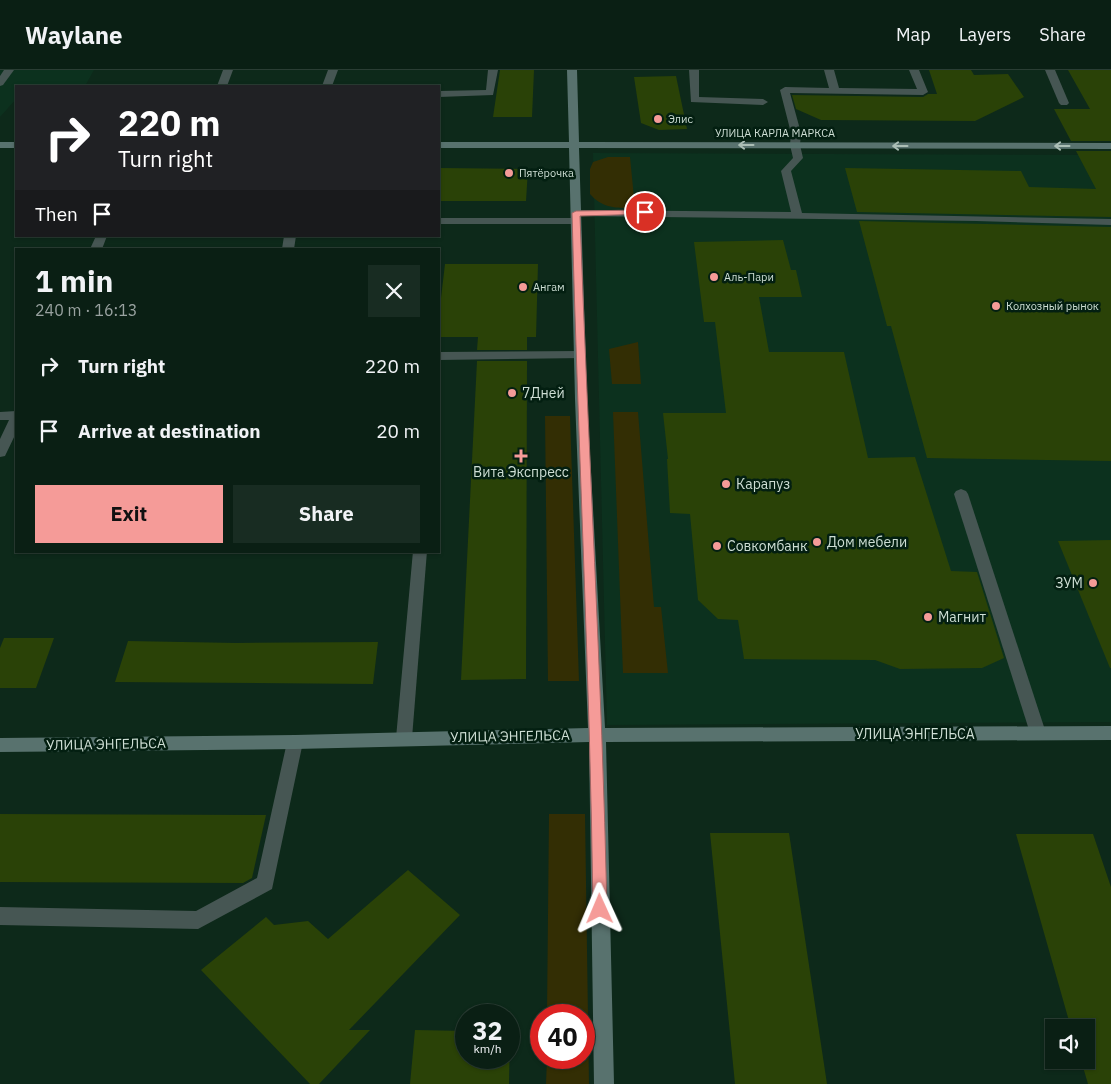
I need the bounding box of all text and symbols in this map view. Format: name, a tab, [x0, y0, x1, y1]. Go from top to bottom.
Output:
text: Waylane	[25, 19, 123, 51]
text: Map	[896, 23, 931, 46]
text: Layers	[959, 23, 1011, 46]
text: Share	[1039, 23, 1086, 46]
text: 220 m	[118, 100, 221, 146]
icon: right	[35, 105, 100, 170]
place label: Элис	[668, 112, 694, 126]
marker: Элис	[652, 113, 664, 125]
street label: УЛИЦА КАРЛА МАРКСА	[715, 126, 835, 140]
one-way arrow	[738, 140, 754, 150]
one-way arrow	[892, 141, 908, 151]
one-way arrow	[1055, 141, 1071, 151]
text: Turn right	[118, 144, 213, 173]
place label: Пятёрочка	[519, 166, 574, 180]
marker: Пятёрочка	[503, 167, 515, 179]
pin	[624, 191, 666, 233]
icon: arrive	[631, 198, 659, 226]
icon: arrive	[88, 200, 116, 228]
text: Then	[35, 202, 78, 226]
text: 1 min	[35, 261, 113, 300]
button: close	[368, 265, 420, 317]
place label: Аль-Пари	[724, 270, 774, 284]
marker: Аль-Пари	[708, 271, 720, 283]
place label: Ангам	[533, 280, 565, 294]
marker: Ангам	[517, 281, 529, 293]
place label: Колхозный рынок	[1006, 299, 1099, 313]
text: 240 m · 16:13	[35, 300, 137, 320]
marker: Колхозный рынок	[990, 300, 1002, 312]
icon: right	[35, 352, 63, 380]
text: Turn right	[78, 354, 165, 378]
text: 220 m	[365, 354, 420, 378]
place label: 7Дней	[522, 384, 565, 402]
marker: 7Дней	[506, 387, 518, 399]
icon: arrive	[35, 417, 63, 445]
text: Arrive at destination	[78, 419, 261, 443]
text: 20 m	[376, 419, 420, 443]
marker: Вита Экспресс	[515, 450, 527, 462]
place label: Вита Экспресс	[473, 463, 569, 481]
place label: Карапуз	[736, 475, 790, 493]
marker: Карапуз	[720, 478, 732, 490]
button: Exit	[35, 485, 223, 543]
button: Share	[233, 485, 420, 543]
place label: Дом мебели	[827, 533, 907, 551]
marker: Дом мебели	[811, 536, 823, 548]
place label: Совкомбанк	[727, 537, 808, 555]
marker: Совкомбанк	[711, 540, 723, 552]
place label: ЗУМ	[1055, 574, 1083, 592]
marker: ЗУМ	[1087, 577, 1099, 589]
place label: Магнит	[938, 608, 986, 626]
marker: Магнит	[922, 611, 934, 623]
street label: УЛИЦА ЭНГЕЛЬСА	[855, 725, 975, 743]
street label: УЛИЦА ЭНГЕЛЬСА	[450, 726, 570, 746]
street label: УЛИЦА ЭНГЕЛЬСА	[46, 734, 166, 754]
position arrow	[573, 882, 625, 934]
speed limit sign: 40	[530, 1004, 595, 1069]
text: 32	[472, 1014, 503, 1047]
map controls	[1045, 1019, 1095, 1069]
button: sound	[1045, 1019, 1095, 1069]
text: km/h	[473, 1041, 502, 1056]

